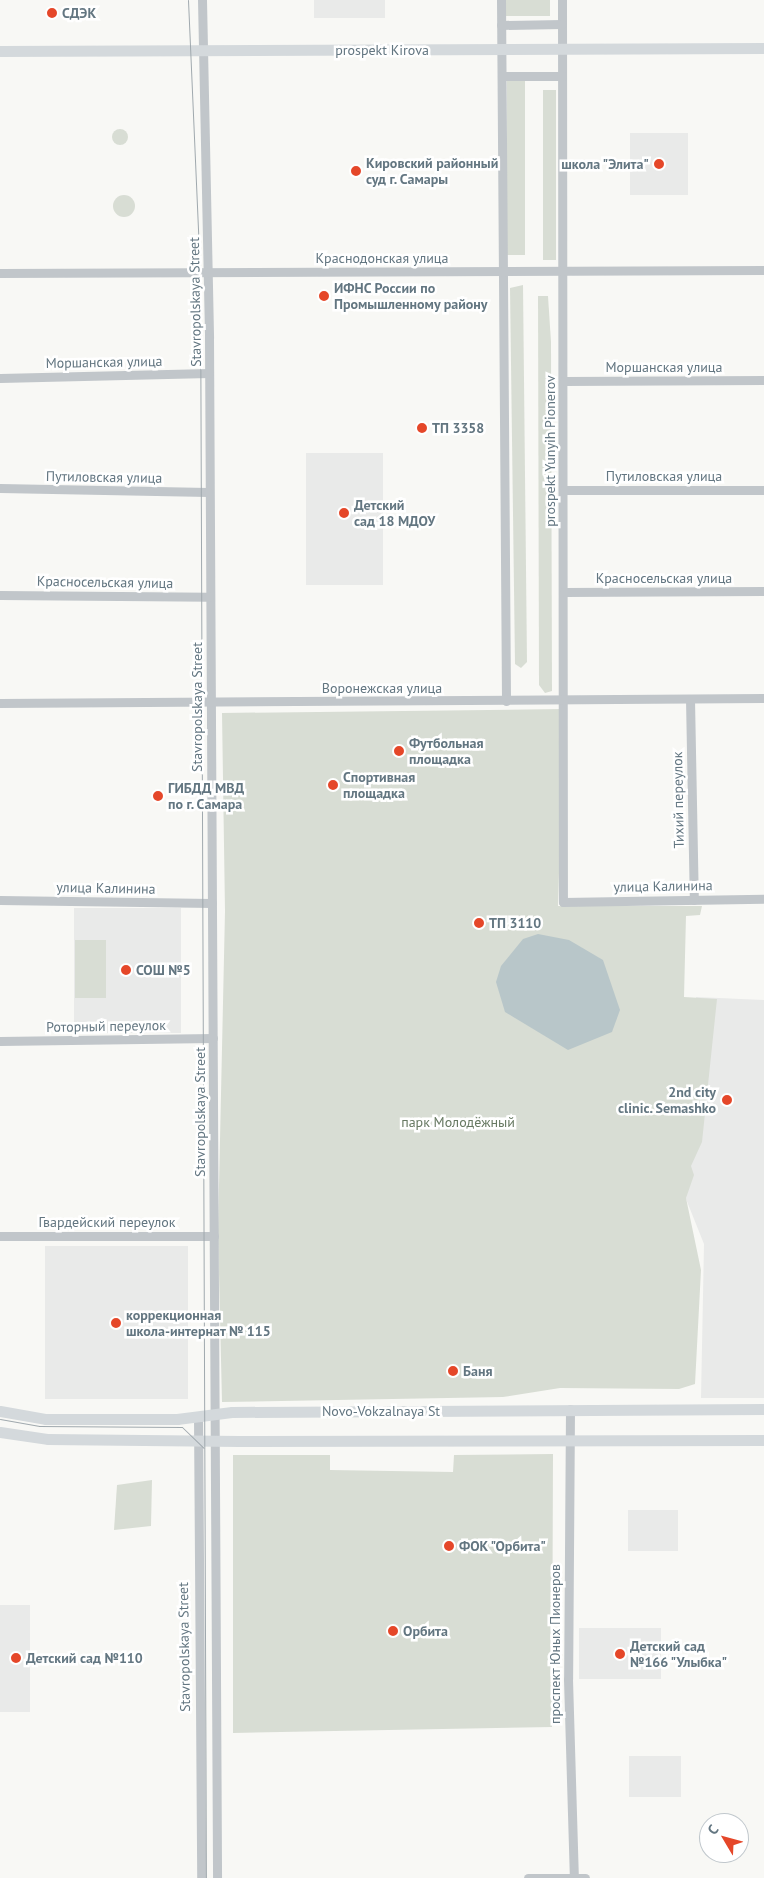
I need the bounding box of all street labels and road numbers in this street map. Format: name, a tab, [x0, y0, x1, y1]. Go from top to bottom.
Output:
street label: prospekt Kirova	[335, 42, 429, 58]
street label: Stavropolskaya Street	[185, 237, 205, 367]
street label: Краснодонская улица	[316, 250, 448, 266]
street label: Моршанская улица	[45, 353, 163, 371]
street label: Моршанская улица	[606, 359, 722, 375]
street label: prospekt Yunyih Pionerov	[542, 375, 558, 527]
street label: Путиловская улица	[46, 468, 162, 486]
street label: Путиловская улица	[606, 468, 722, 484]
street label: Красносельская улица	[596, 570, 732, 586]
street label: Красносельская улица	[37, 572, 173, 592]
street label: Stavropolskaya Street	[189, 642, 205, 772]
street label: Воронежская улица	[322, 680, 442, 696]
street label: Тихий переулок	[669, 751, 687, 849]
street label: улица Калинина	[613, 877, 713, 895]
street label: улица Калинина	[56, 879, 156, 897]
street label: Роторный переулок	[46, 1017, 166, 1035]
street label: Stavropolskaya Street	[192, 1047, 208, 1177]
street label: Гвардейский переулок	[38, 1214, 176, 1230]
street label: Novo-Vokzalnaya St	[322, 1403, 440, 1419]
street label: проспект Юных Пионеров	[547, 1564, 563, 1724]
street label: Stavropolskaya Street	[174, 1582, 194, 1712]

